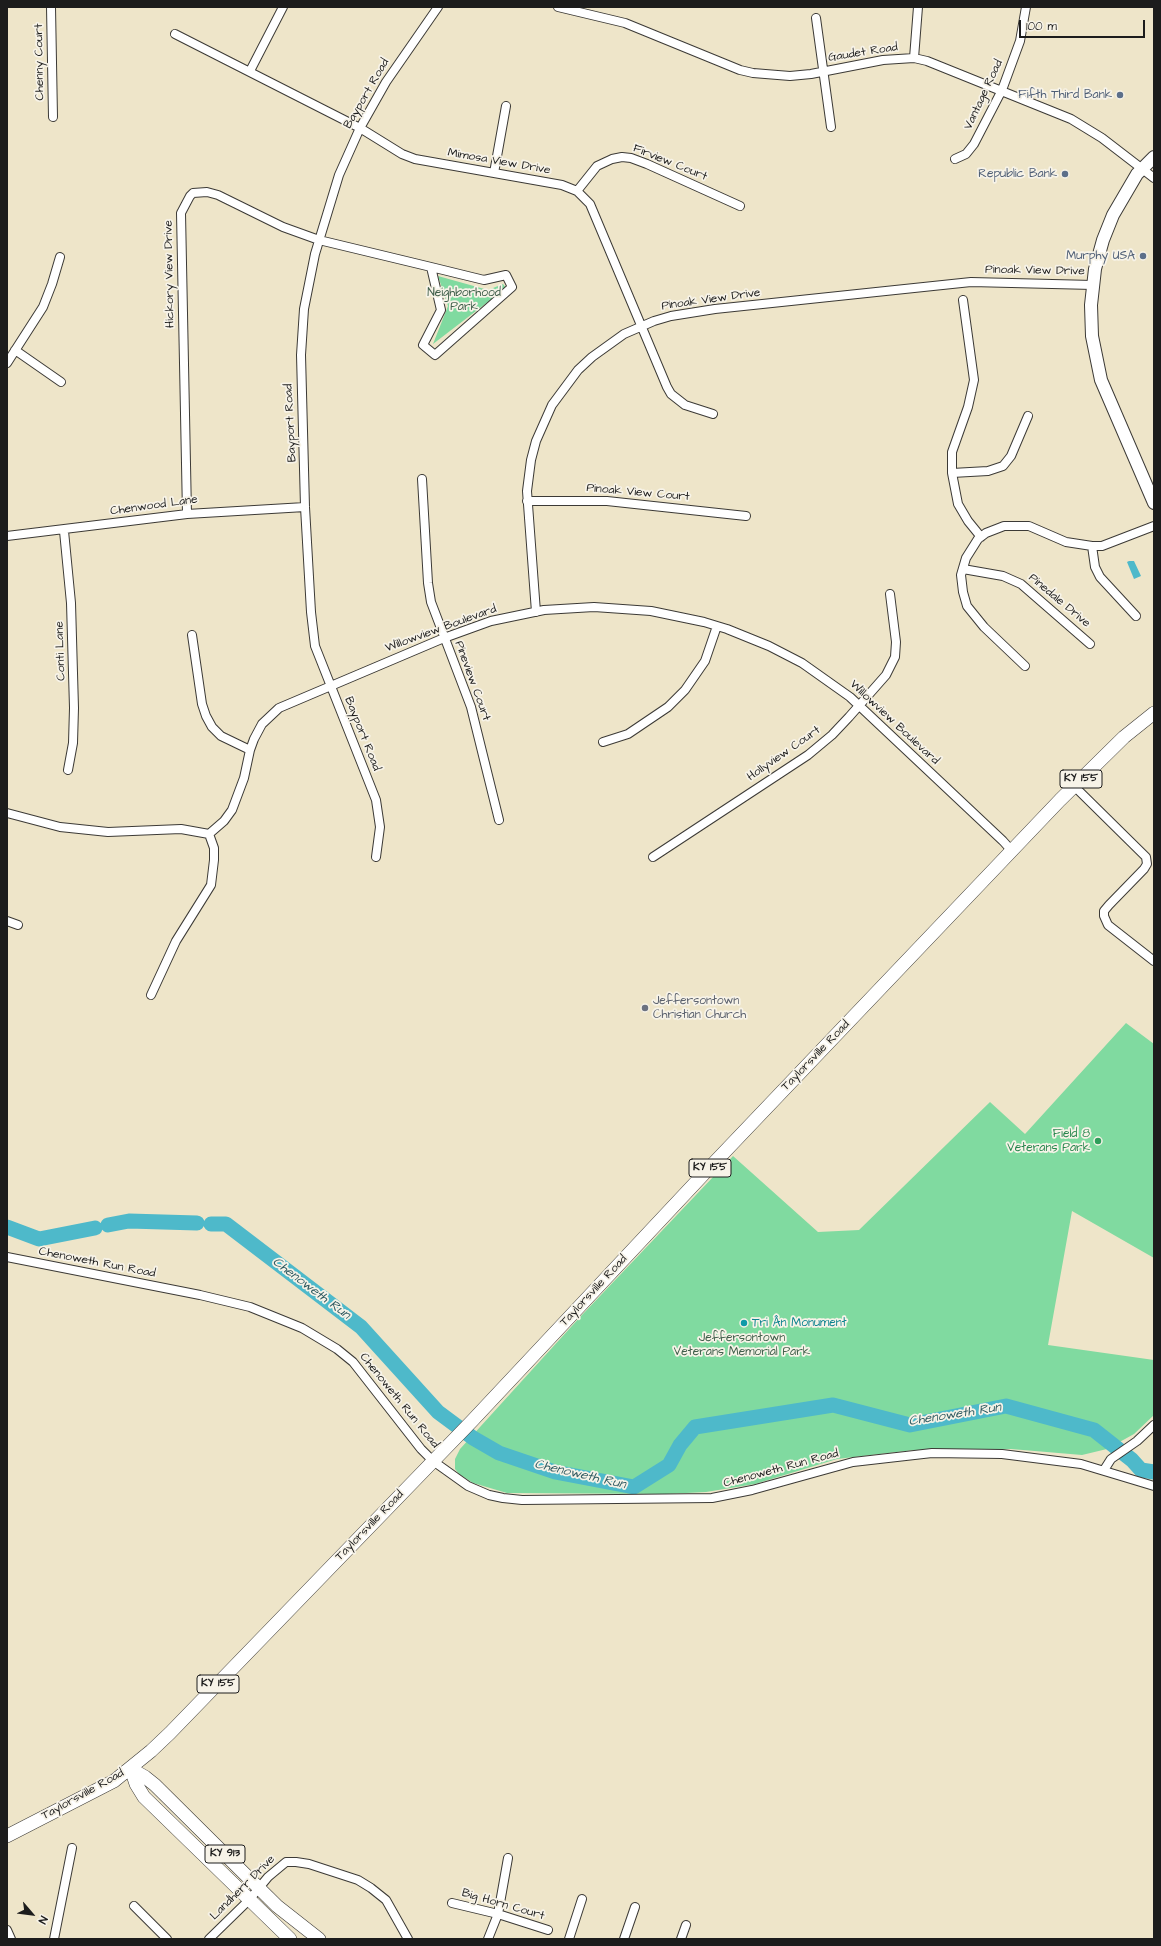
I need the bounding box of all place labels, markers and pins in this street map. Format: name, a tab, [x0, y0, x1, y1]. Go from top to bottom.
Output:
place label: Fifth Third Bank	[1018, 88, 1112, 102]
marker: Fifth Third Bank	[1115, 90, 1125, 100]
place label: Republic Bank	[978, 167, 1057, 181]
marker: Republic Bank	[1060, 169, 1070, 179]
place label: Murphy USA	[1066, 249, 1135, 263]
marker: Murphy USA	[1138, 251, 1148, 261]
place label: Jeffersontown Christian Church	[653, 994, 746, 1022]
marker: Jeffersontown Christian Church	[640, 1003, 650, 1013]
place label: Field 8 Veterans Park	[1007, 1127, 1090, 1155]
marker: Field 8 Veterans Park	[1093, 1136, 1103, 1146]
place label: Tri Ân Monument	[752, 1316, 847, 1330]
marker: Tri Ân Monument	[739, 1318, 749, 1328]

